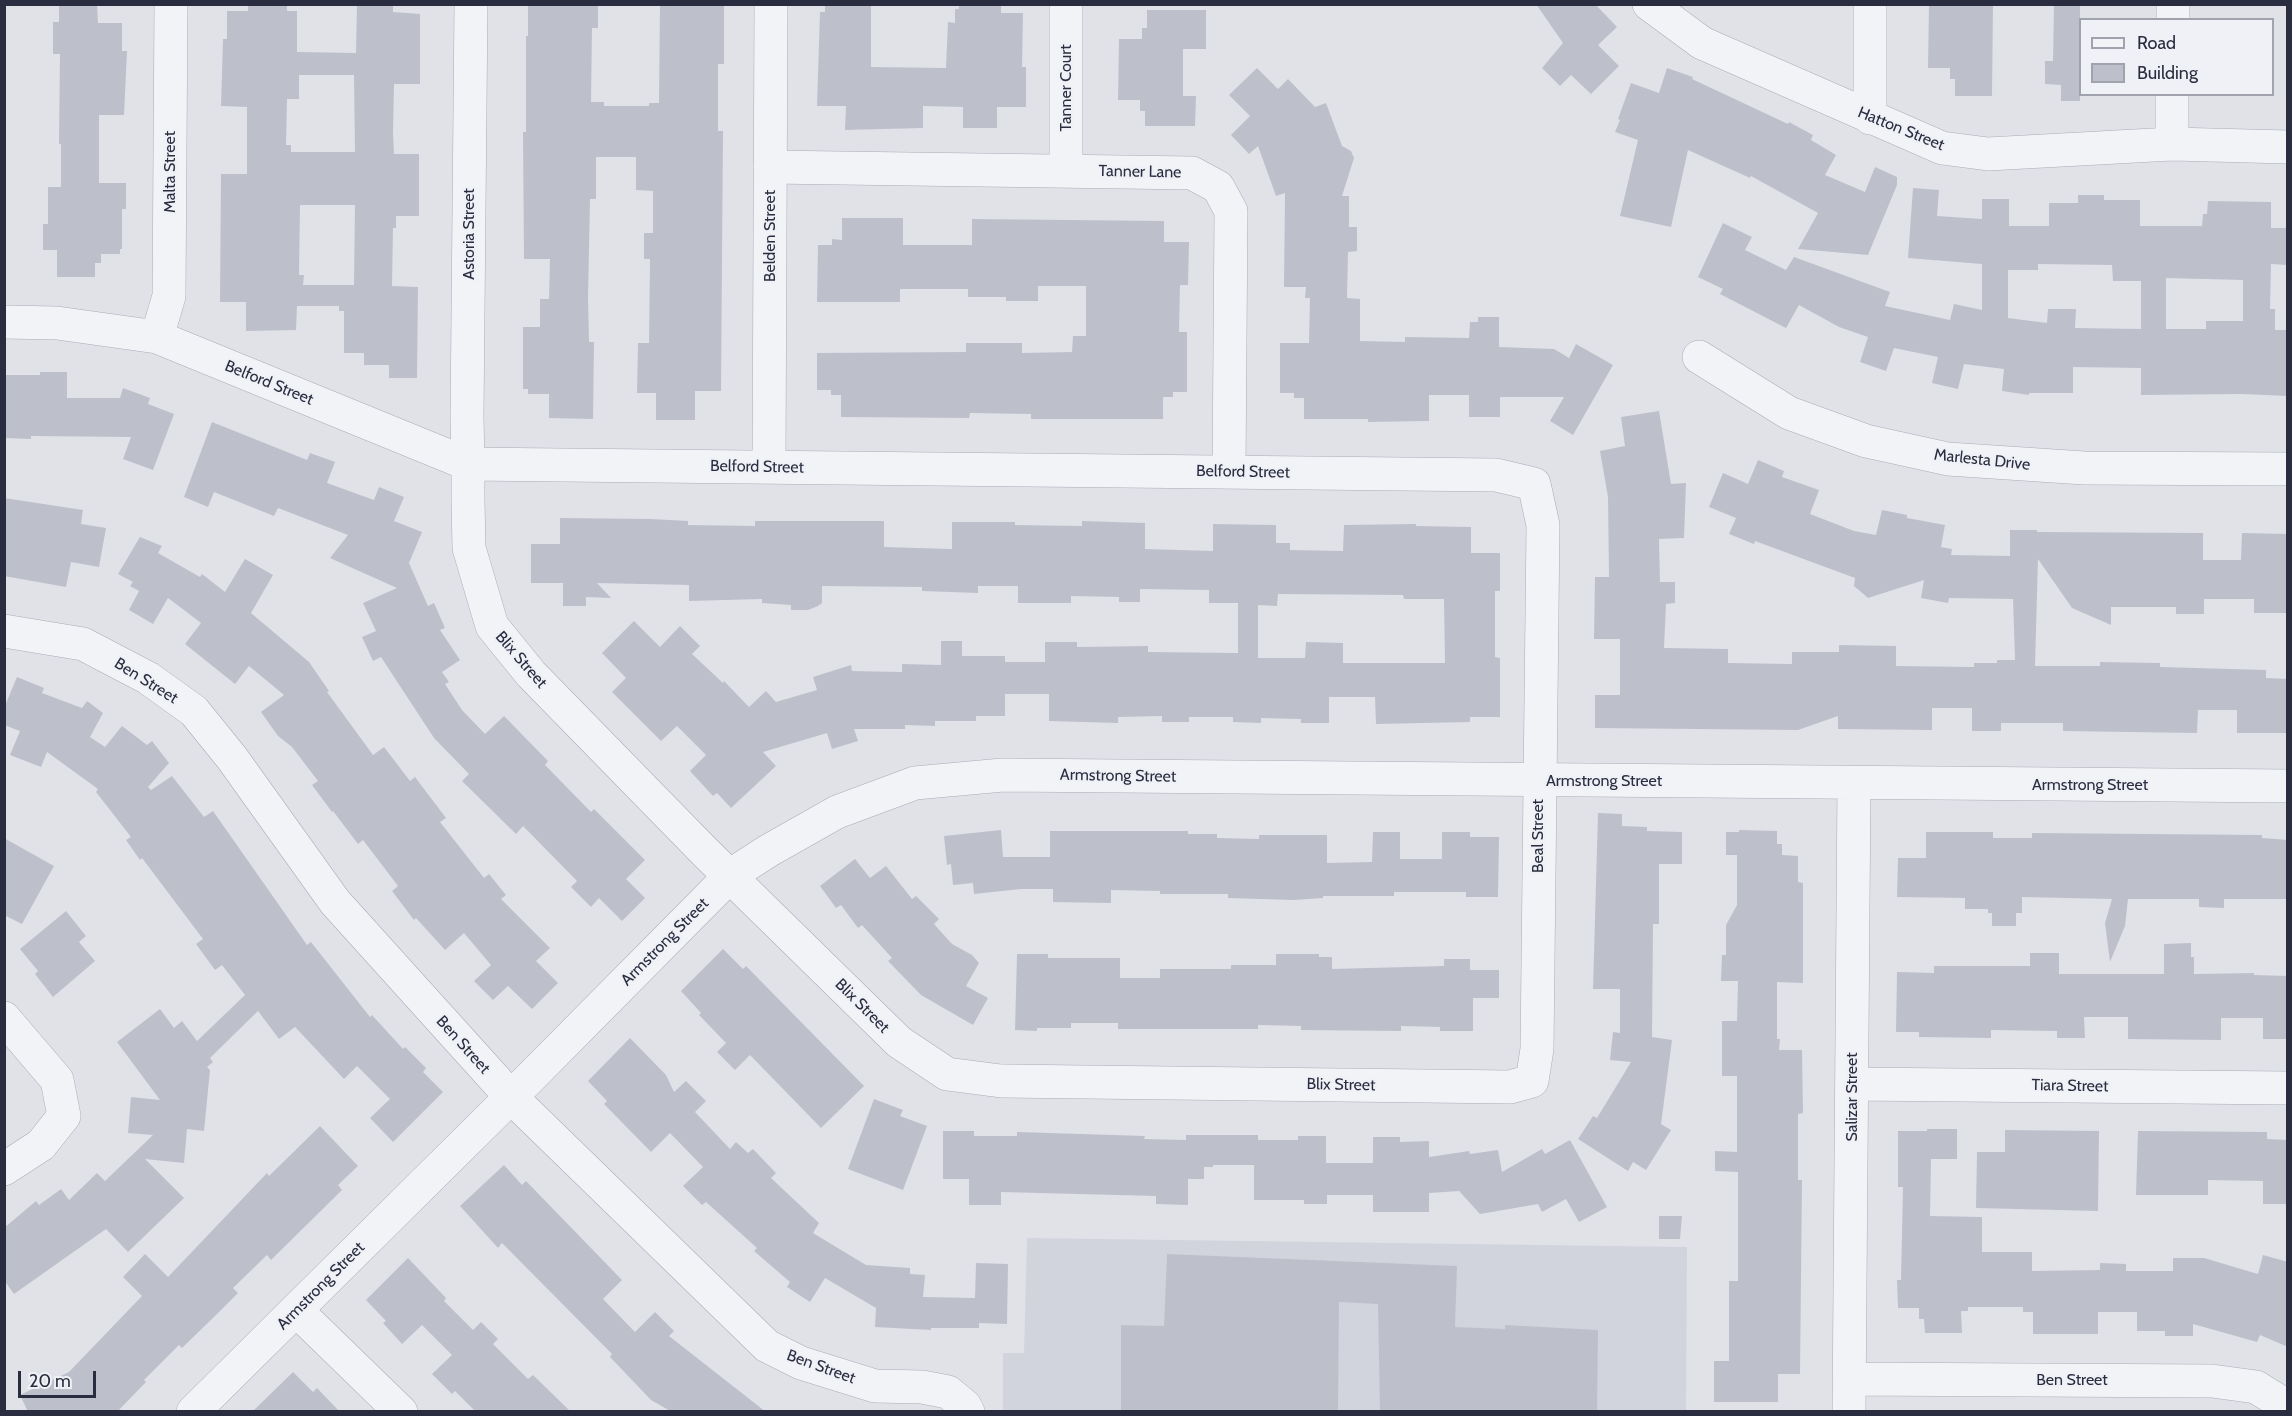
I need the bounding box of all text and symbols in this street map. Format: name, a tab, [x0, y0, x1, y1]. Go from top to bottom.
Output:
legend	[2079, 18, 2274, 96]
text: Road	[2137, 32, 2176, 54]
street label: Tanner Court	[1056, 44, 1076, 132]
text: Building	[2137, 62, 2198, 84]
street label: Hatton Street	[1855, 103, 1947, 155]
street label: Malta Street	[160, 131, 180, 213]
street label: Tanner Lane	[1098, 162, 1182, 182]
street label: Astoria Street	[459, 188, 479, 280]
street label: Belden Street	[760, 190, 780, 282]
street label: Belford Street	[222, 357, 316, 409]
street label: Marlesta Drive	[1933, 445, 2031, 475]
street label: Belford Street	[710, 457, 804, 477]
street label: Belford Street	[1196, 462, 1290, 482]
street label: Blix Street	[491, 628, 551, 692]
street label: Ben Street	[111, 654, 181, 708]
street label: Armstrong Street	[1060, 765, 1176, 787]
street label: Armstrong Street	[1546, 771, 1662, 791]
street label: Armstrong Street	[2032, 775, 2148, 795]
street label: Beal Street	[1528, 799, 1548, 873]
street label: Armstrong Street	[617, 894, 713, 990]
street label: Blix Street	[831, 975, 893, 1037]
street label: Ben Street	[432, 1012, 494, 1078]
street label: Salizar Street	[1842, 1052, 1862, 1142]
street label: Blix Street	[1306, 1075, 1376, 1095]
street label: Tiara Street	[2031, 1076, 2109, 1096]
street label: Armstrong Street	[273, 1238, 369, 1334]
street label: Ben Street	[784, 1346, 858, 1388]
scale bar	[21, 1359, 99, 1397]
text: 20 m	[29, 1370, 71, 1392]
street label: Ben Street	[2036, 1370, 2108, 1390]

